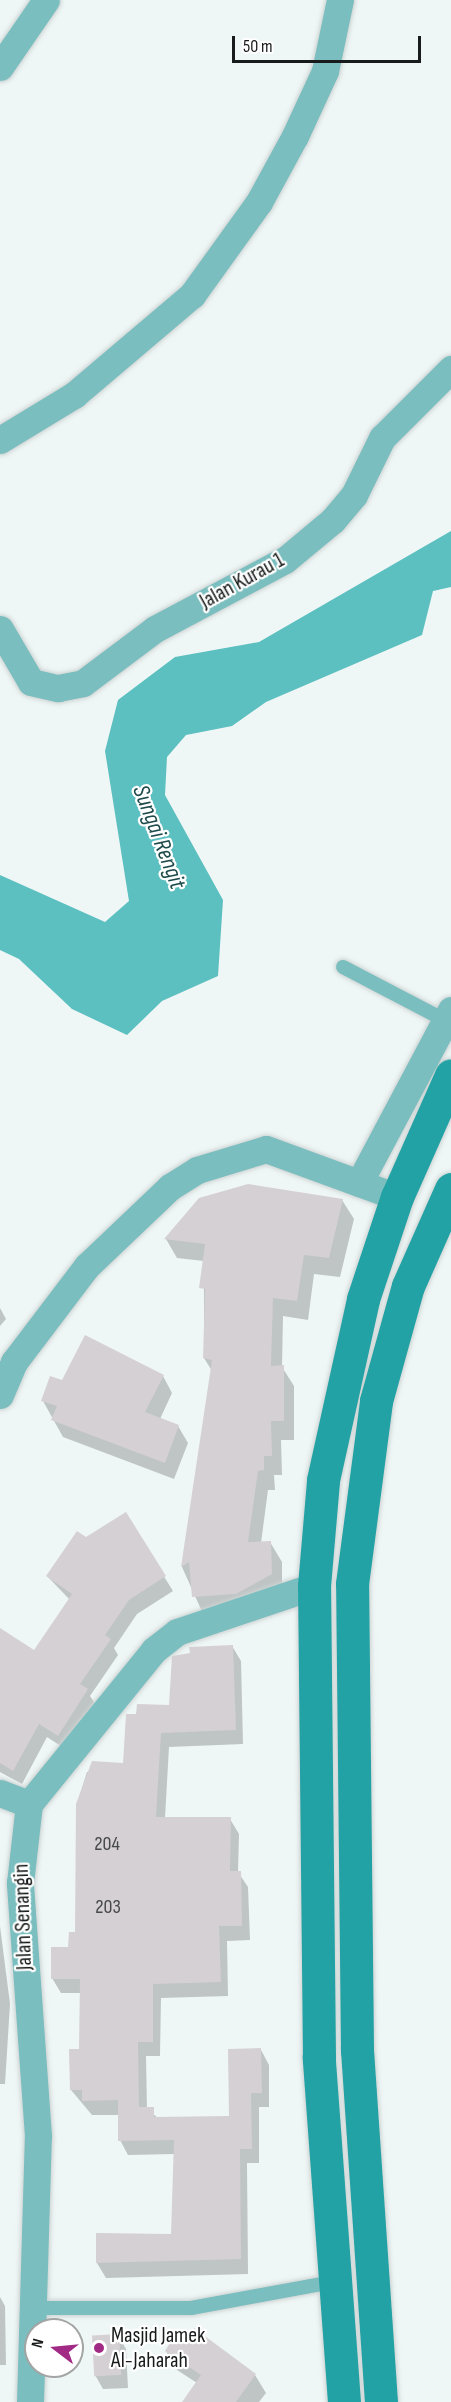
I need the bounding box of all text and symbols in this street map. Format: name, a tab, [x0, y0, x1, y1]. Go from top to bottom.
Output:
scale bar	[235, 24, 424, 62]
text: 50 m	[243, 36, 273, 57]
street label: Jalan Kurau 1	[195, 547, 289, 615]
water label: Sungai Rengit	[126, 781, 192, 893]
house number: 204	[94, 1832, 120, 1856]
street label: Jalan Senangin	[8, 1863, 38, 1971]
house number: 203	[95, 1895, 121, 1919]
north arrow	[24, 2318, 84, 2378]
place label: Masjid Jamek Al-Jaharah	[111, 2322, 205, 2374]
text: N	[28, 2337, 48, 2350]
marker: Masjid Jamek Al-Jaharah	[92, 2341, 106, 2355]

